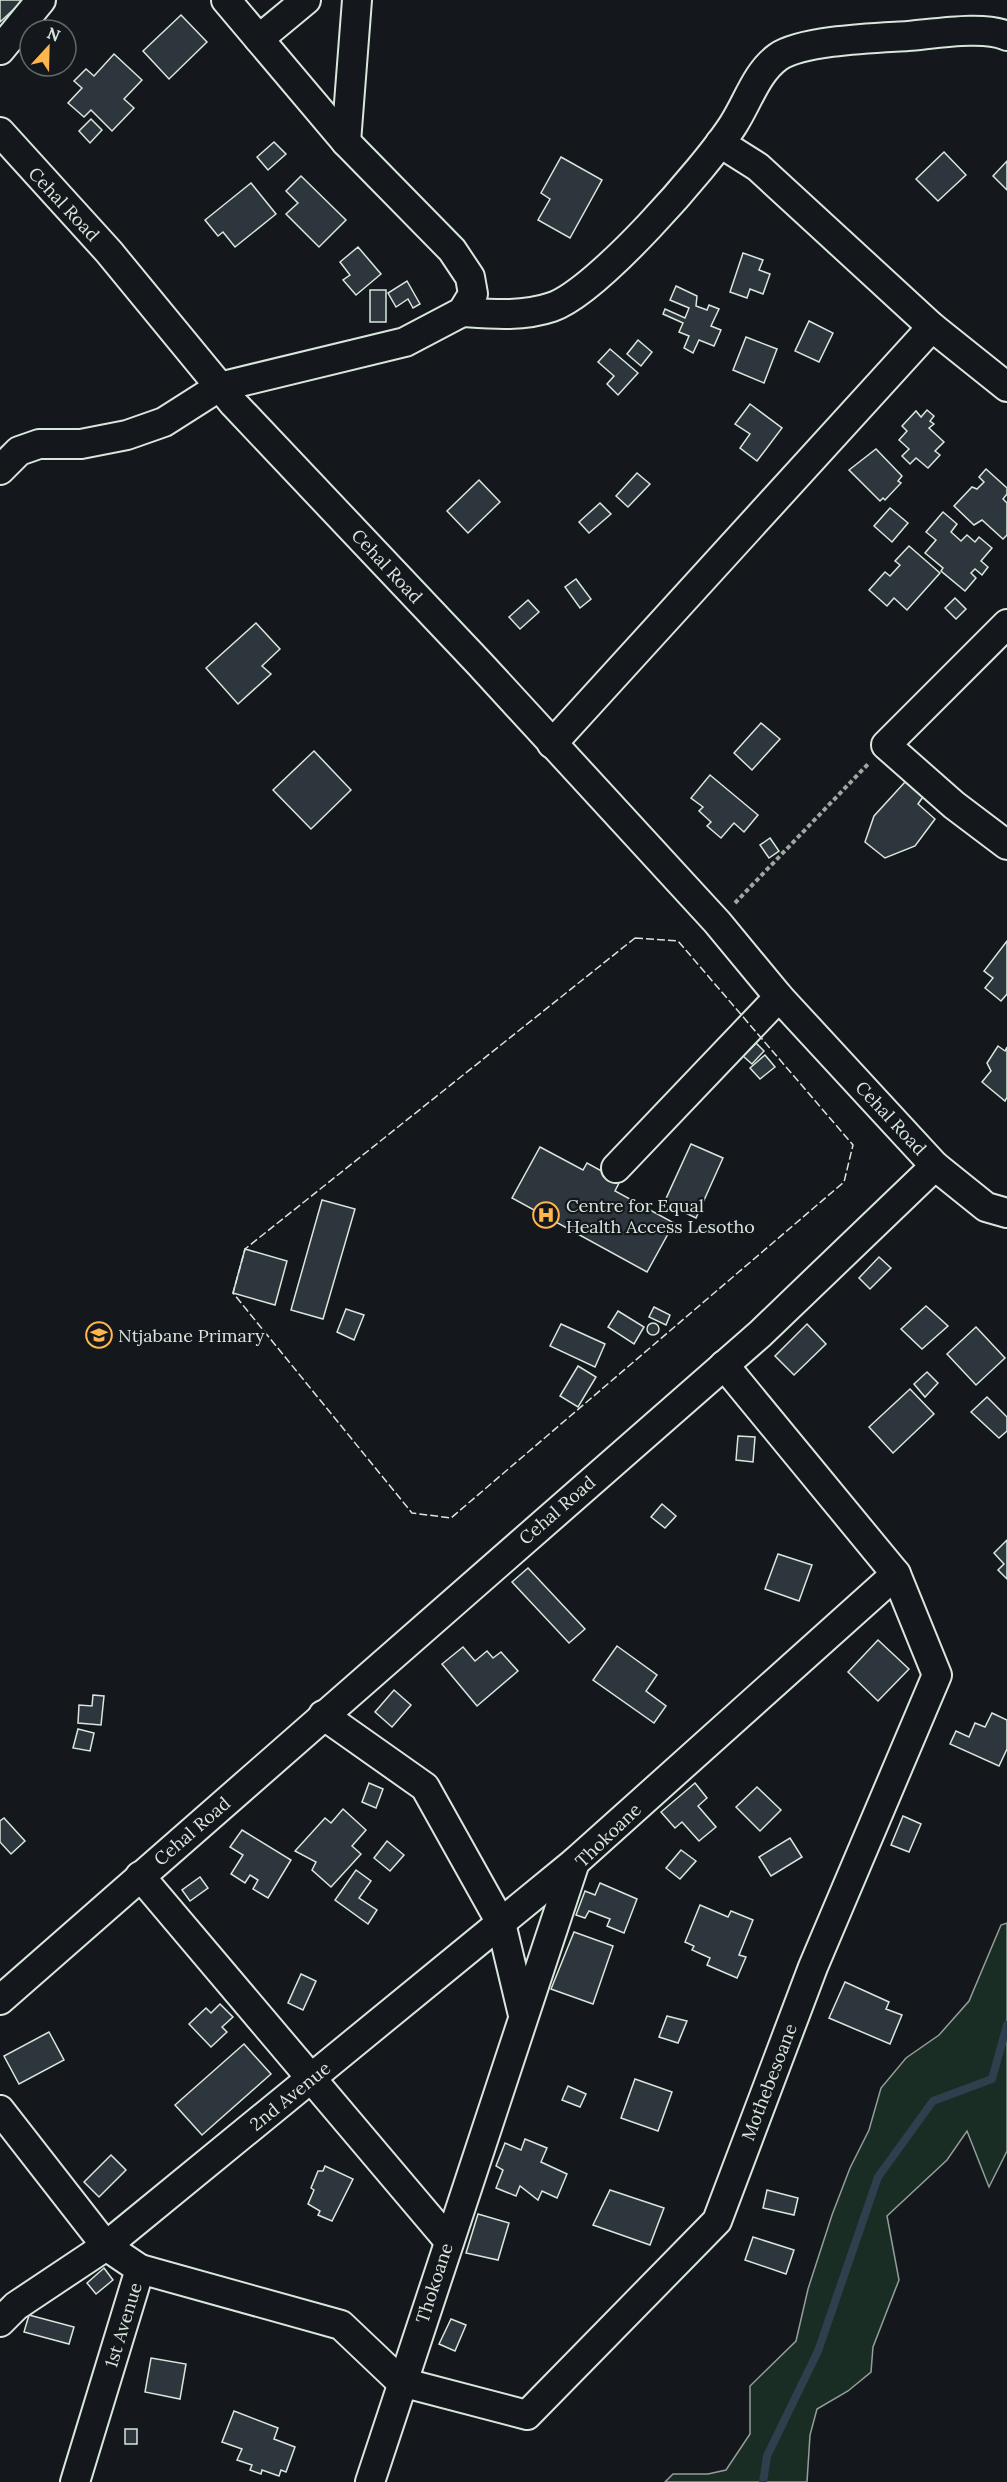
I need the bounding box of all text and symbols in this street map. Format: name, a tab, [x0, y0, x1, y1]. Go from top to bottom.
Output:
north arrow	[18, 18, 78, 78]
text: N	[44, 23, 63, 46]
street label: Cehal Road	[24, 162, 105, 246]
street label: Cehal Road	[347, 524, 428, 608]
street label: Cehal Road	[851, 1076, 932, 1160]
place label: Centre for Equal Health Access Lesotho	[566, 1194, 755, 1238]
hospital icon: Centre for Equal Health Access Lesotho	[531, 1200, 561, 1230]
school or university icon: Ntjabane Primary	[84, 1320, 114, 1350]
place label: Ntjabane Primary	[118, 1324, 265, 1347]
street label: Cehal Road	[514, 1470, 600, 1549]
street label: Cehal Road	[149, 1791, 235, 1870]
street label: Thokoane	[570, 1798, 646, 1872]
street label: Mothebesoane	[736, 2020, 802, 2144]
street label: 2nd Avenue	[245, 2056, 335, 2136]
street label: Thokoane	[410, 2240, 458, 2326]
street label: 1st Avenue	[99, 2279, 147, 2370]

